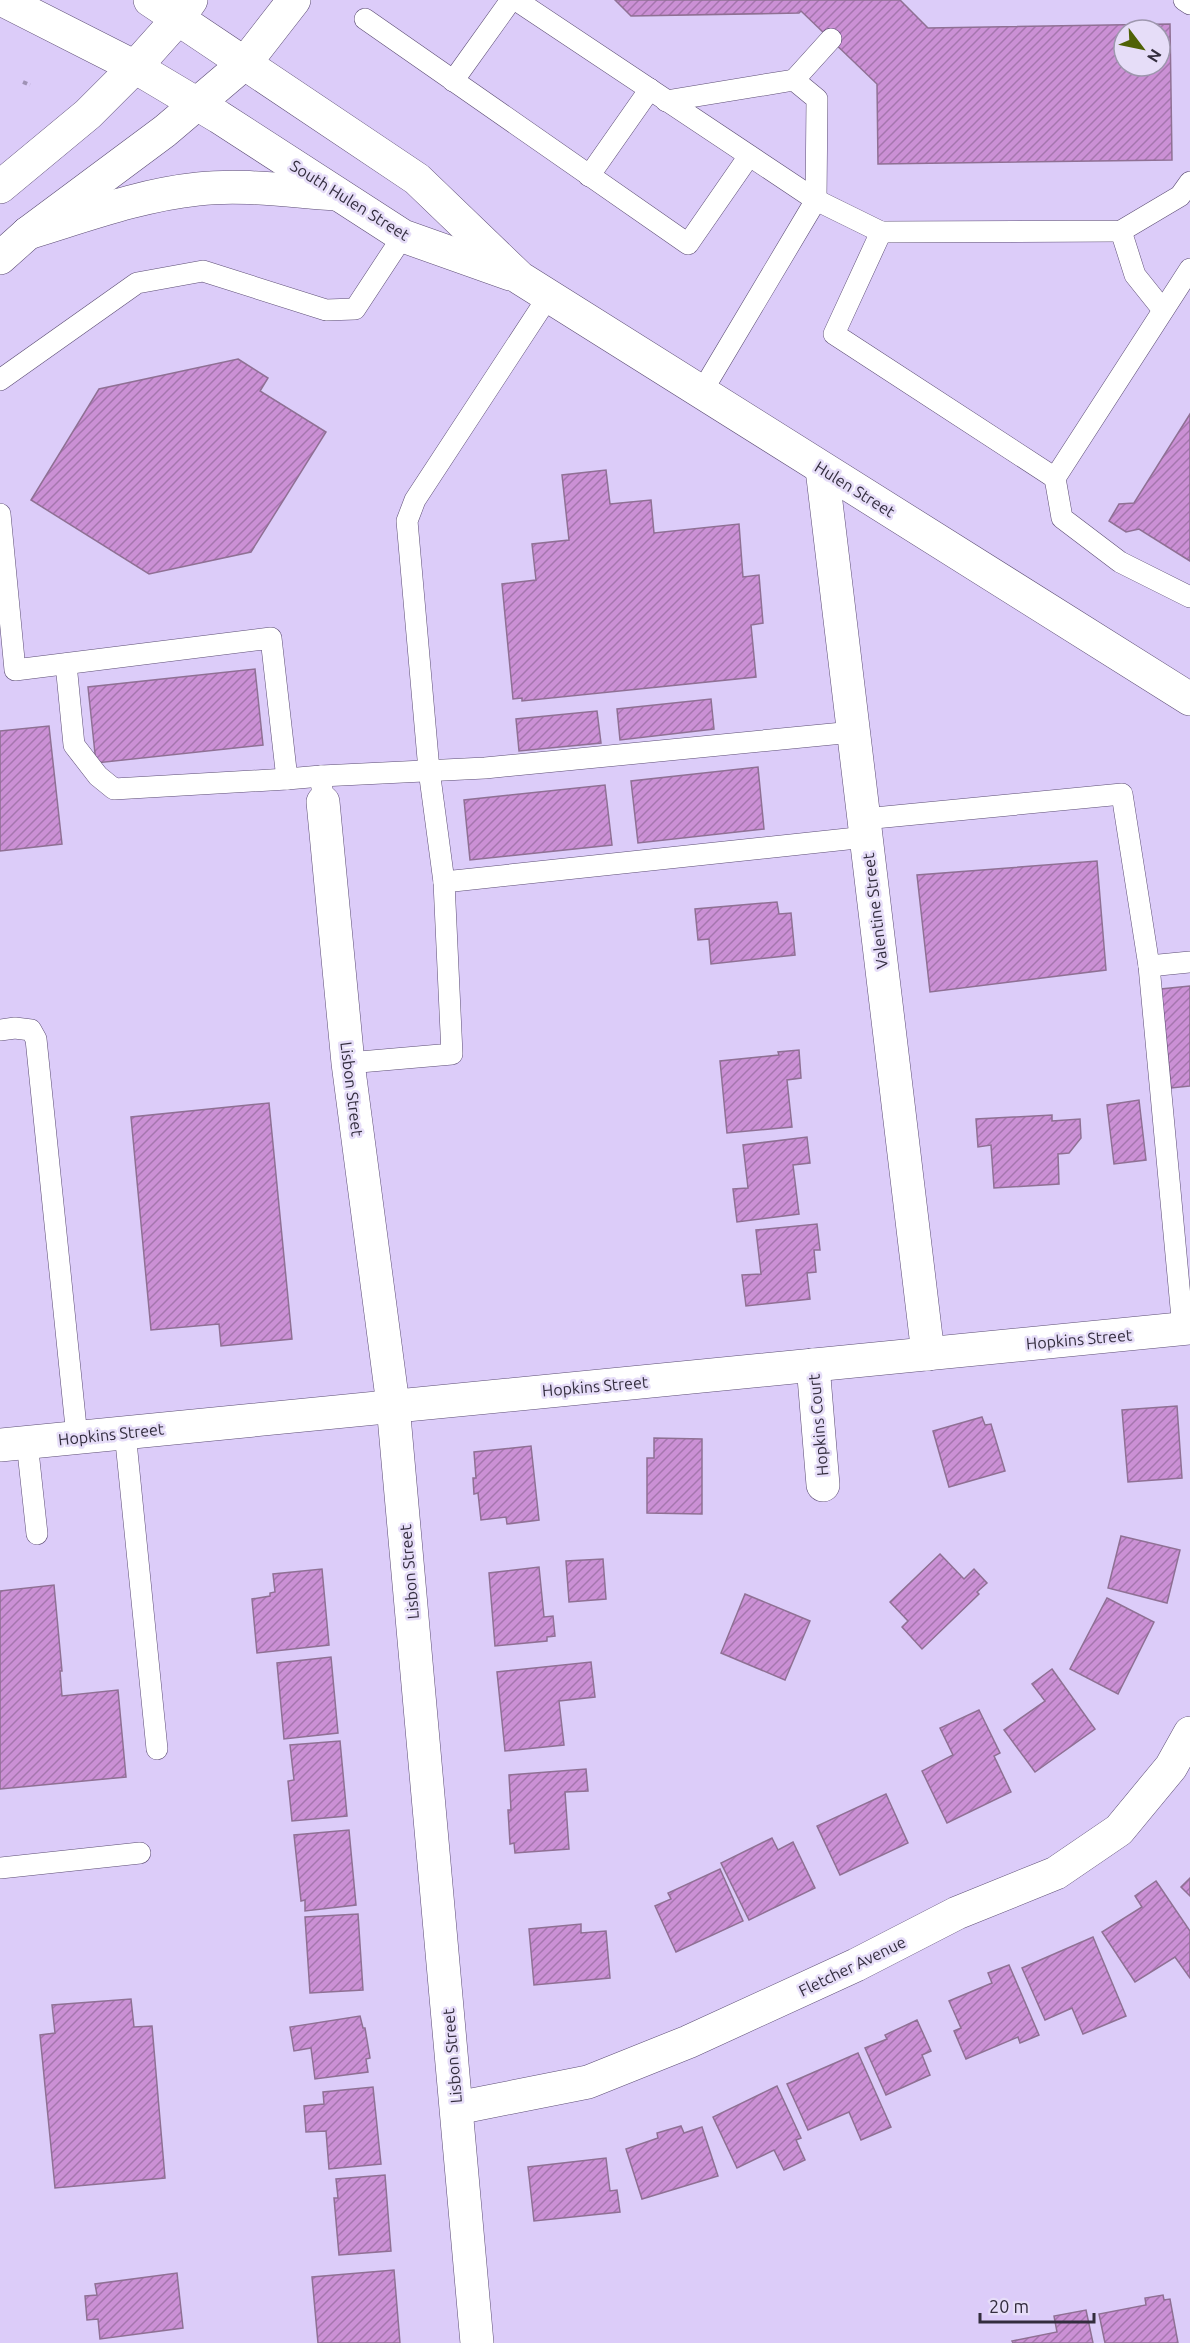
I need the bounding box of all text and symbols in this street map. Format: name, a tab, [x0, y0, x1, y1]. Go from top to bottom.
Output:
north arrow	[1112, 18, 1172, 78]
text: N	[1144, 46, 1166, 66]
street label: South Hulen Street	[287, 156, 413, 244]
street label: Hulen Street	[812, 457, 899, 521]
street label: Valentine Street	[859, 851, 891, 970]
street label: Lisbon Street	[337, 1041, 367, 1138]
street label: Hopkins Street	[1025, 1325, 1133, 1353]
street label: Hopkins Street	[541, 1372, 649, 1400]
street label: Hopkins Court	[805, 1373, 831, 1477]
street label: Hopkins Street	[57, 1419, 165, 1449]
street label: Lisbon Street	[396, 1523, 422, 1620]
street label: Fletcher Avenue	[796, 1932, 908, 2000]
street label: Lisbon Street	[439, 2007, 465, 2104]
scale bar	[980, 2286, 1094, 2324]
text: 20 m	[989, 2296, 1029, 2316]

